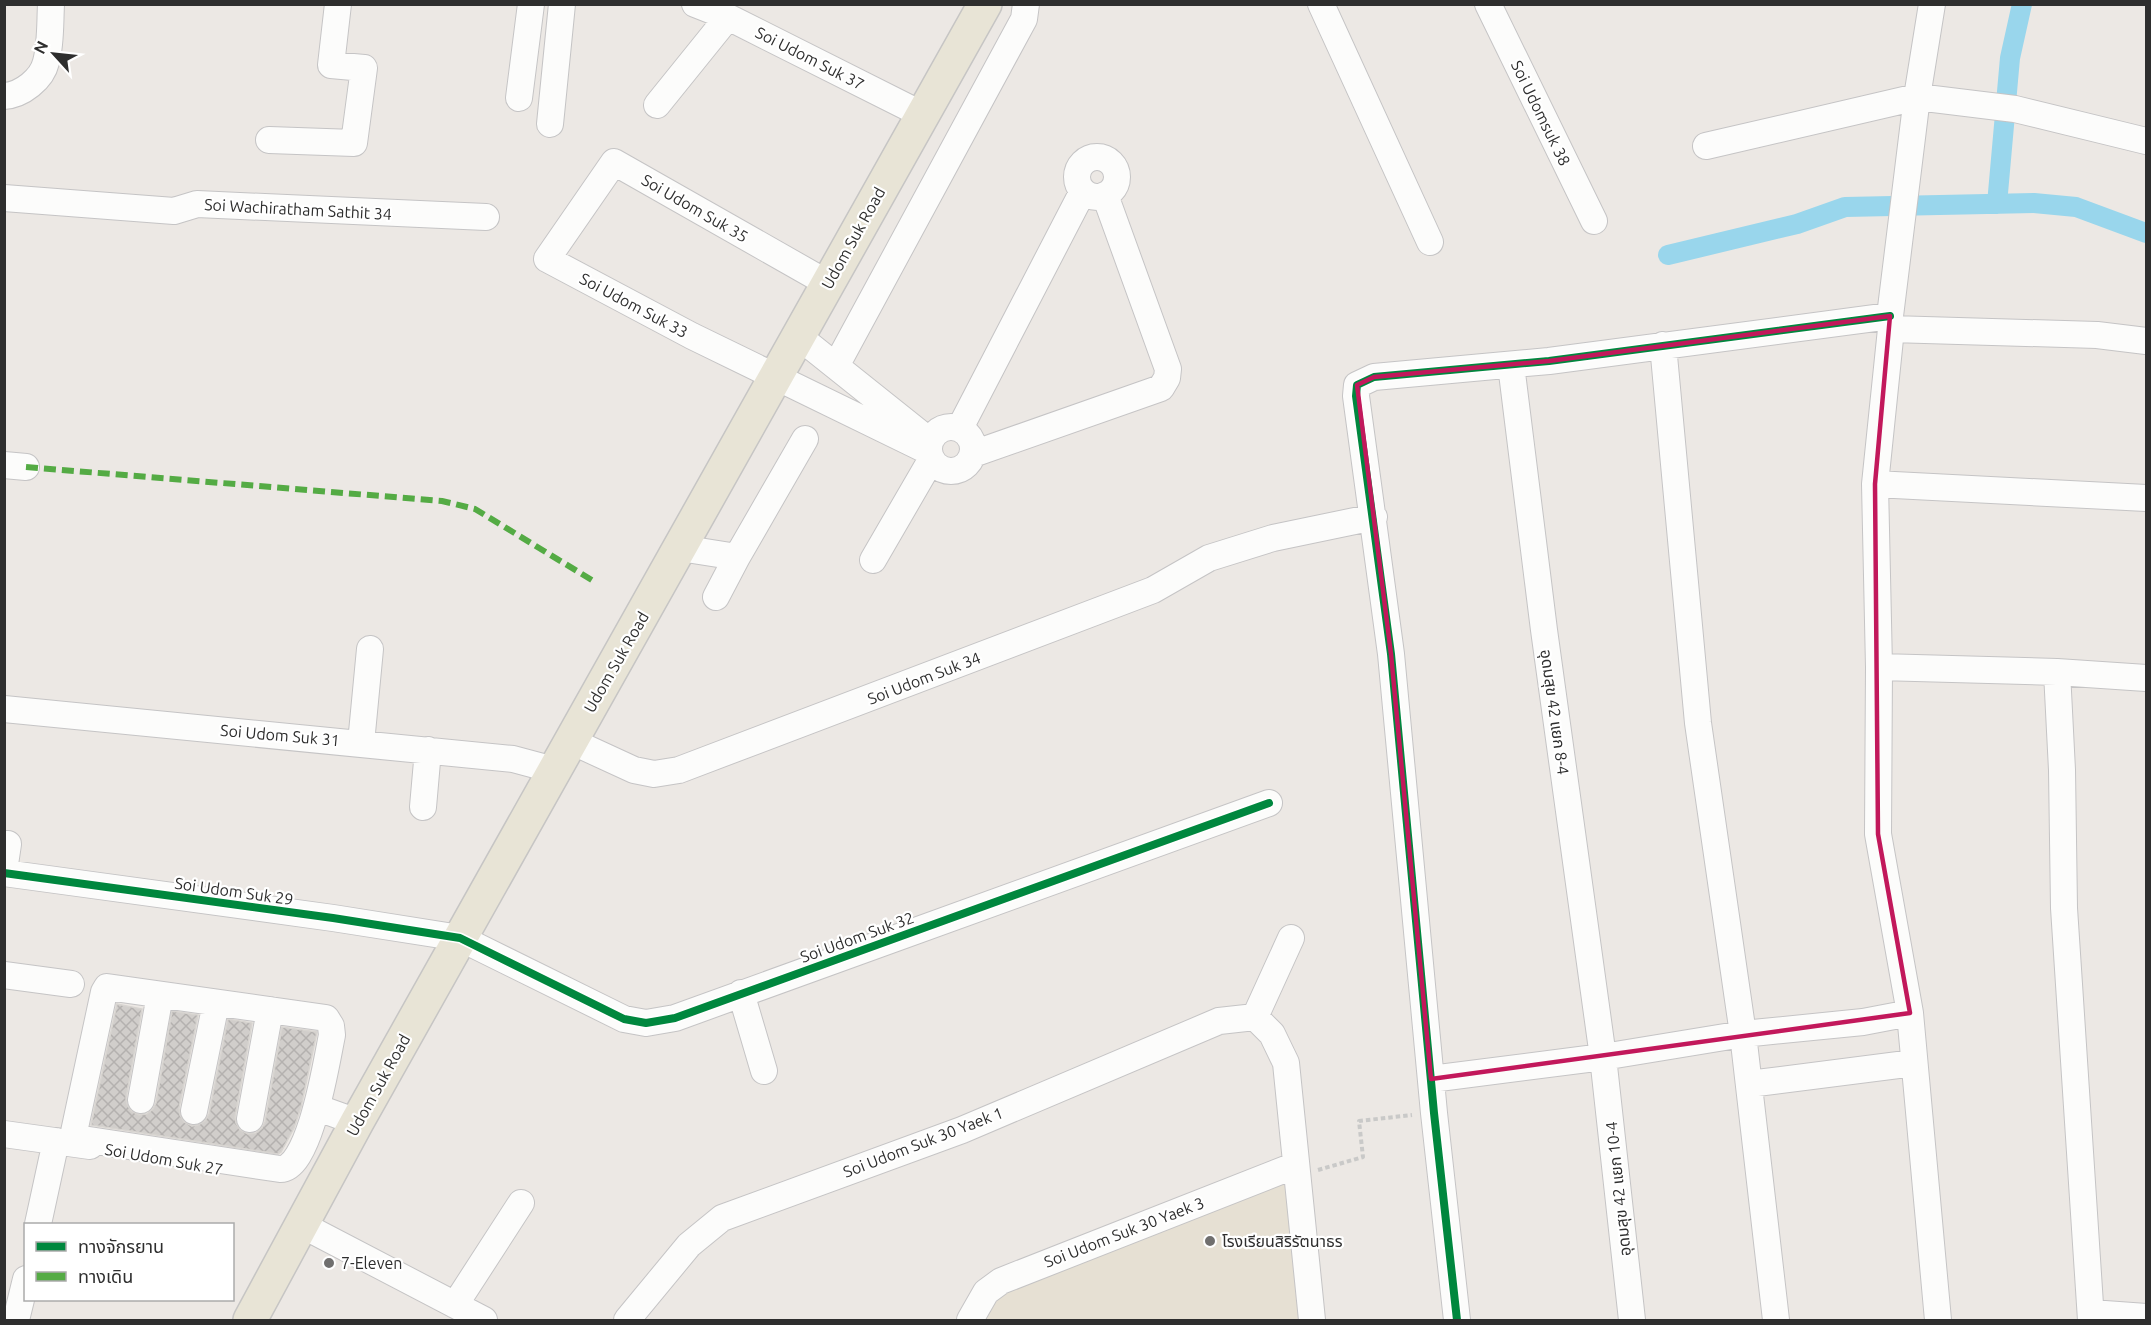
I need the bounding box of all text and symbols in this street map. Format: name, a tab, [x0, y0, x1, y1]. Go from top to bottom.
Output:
street label: Soi Udom Suk 37	[753, 23, 867, 93]
north arrow	[24, 24, 84, 84]
text: N	[30, 38, 51, 57]
street label: Soi Udomsuk 38	[1508, 58, 1574, 168]
street label: Soi Udom Suk 35	[639, 170, 751, 246]
street label: Udom Suk Road	[818, 184, 888, 292]
street label: Soi Wachiratham Sathit 34	[204, 195, 392, 223]
street label: Soi Udom Suk 33	[577, 269, 691, 341]
street label: Udom Suk Road	[580, 608, 652, 716]
street label: Soi Udom Suk 34	[865, 648, 983, 708]
street label: อุดมสุข 42 แยก 8-4	[1536, 648, 1573, 776]
street label: Soi Udom Suk 31	[220, 721, 340, 749]
street label: Soi Udom Suk 29	[173, 874, 295, 908]
street label: Soi Udom Suk 32	[798, 908, 916, 966]
street label: Udom Suk Road	[343, 1031, 413, 1139]
street label: Soi Udom Suk 30 Yaek 1	[840, 1103, 1006, 1181]
street label: อุดมสุข 42 แยก 10-4	[1602, 1121, 1635, 1257]
street label: Soi Udom Suk 27	[103, 1140, 225, 1178]
street label: Soi Udom Suk 30 Yaek 3	[1041, 1193, 1207, 1271]
legend	[24, 1223, 234, 1301]
place label: โรงเรียนสิริรัตนาธร	[1222, 1232, 1343, 1250]
marker: โรงเรียนสิริรัตนาธร	[1203, 1234, 1217, 1248]
text: ทางจักรยาน	[78, 1236, 164, 1256]
place label: 7-Eleven	[341, 1254, 402, 1272]
marker: 7-Eleven	[322, 1256, 336, 1270]
text: ทางเดิน	[78, 1266, 133, 1286]

